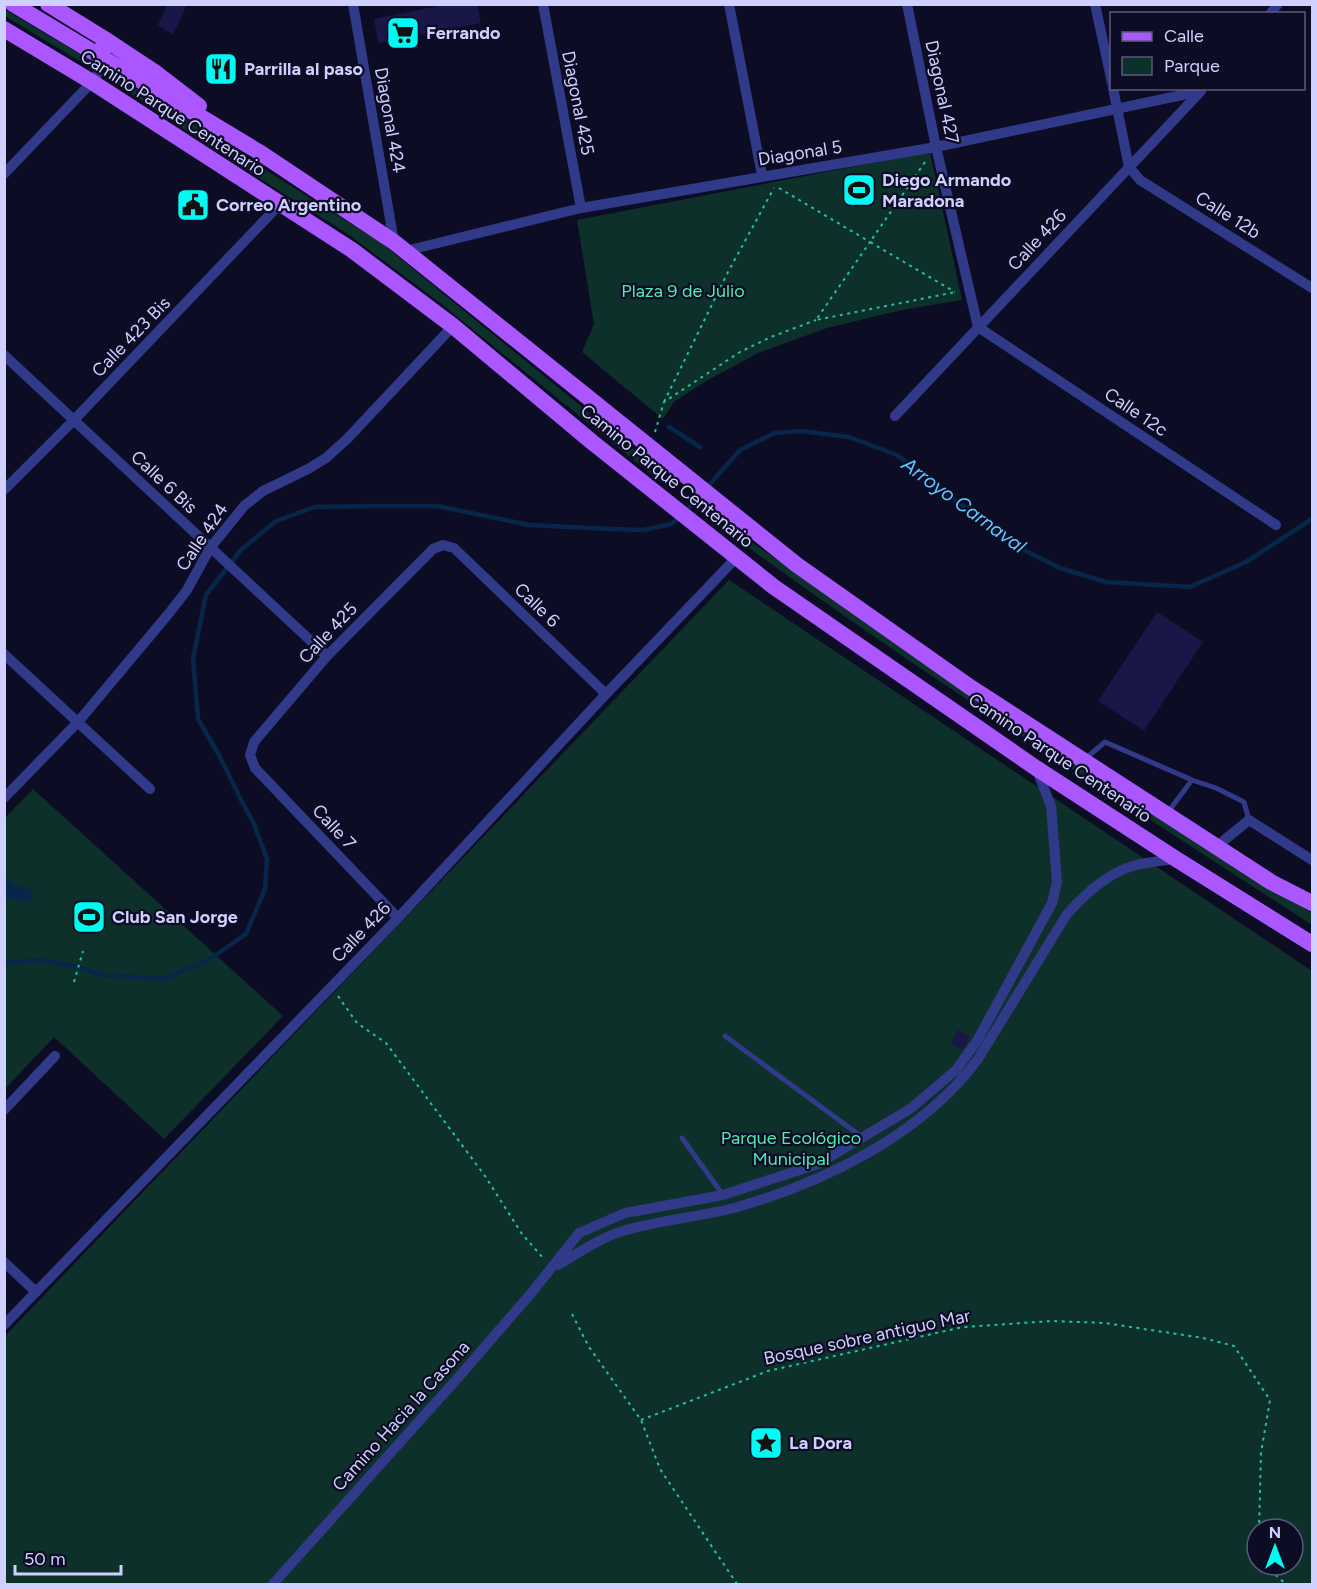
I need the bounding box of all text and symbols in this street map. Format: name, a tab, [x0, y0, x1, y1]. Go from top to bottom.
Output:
legend	[1110, 12, 1305, 90]
supermarket icon: Ferrando	[385, 15, 421, 51]
place label: Ferrando	[426, 22, 500, 44]
text: Calle	[1164, 25, 1204, 47]
street label: Diagonal 427	[920, 38, 964, 146]
street label: Camino Parque Centenario	[76, 45, 270, 181]
street label: Diagonal 425	[557, 49, 599, 157]
restaurant icon: Parrilla al paso	[203, 51, 239, 87]
text: Parque	[1164, 55, 1220, 77]
place label: Parrilla al paso	[244, 58, 363, 80]
street label: Diagonal 424	[370, 66, 410, 174]
street label: Diagonal 5	[756, 136, 844, 170]
place label: Diego Armando Maradona	[882, 169, 1011, 212]
sports icon: Diego Armando Maradona	[841, 172, 877, 208]
street label: Calle 12b	[1191, 186, 1265, 244]
public building icon: Correo Argentino	[175, 187, 211, 223]
place label: Correo Argentino	[216, 194, 361, 216]
street label: Calle 426	[1003, 205, 1071, 275]
park label: Plaza 9 de Julio	[621, 280, 745, 302]
street label: Calle 423 Bis	[87, 292, 175, 382]
street label: Calle 12c	[1100, 383, 1172, 441]
street label: Camino Parque Centenario	[576, 399, 758, 553]
street label: Calle 6 Bis	[126, 446, 202, 518]
water label: Arroyo Carnaval	[896, 451, 1031, 558]
street label: Calle 424	[171, 499, 233, 575]
street label: Calle 6	[510, 578, 564, 632]
street label: Calle 425	[294, 598, 362, 668]
street label: Camino Parque Centenario	[964, 688, 1156, 828]
street label: Calle 7	[308, 800, 361, 854]
street label: Calle 426	[327, 897, 395, 967]
sports icon: Club San Jorge	[71, 899, 107, 935]
place label: Club San Jorge	[112, 906, 238, 928]
park label: Parque Ecológico Municipal	[721, 1127, 861, 1170]
street label: Bosque sobre antiguo Mar	[762, 1304, 972, 1370]
street label: Camino Hacia la Casona	[328, 1336, 474, 1496]
place icon: La Dora	[748, 1425, 784, 1461]
place label: La Dora	[789, 1432, 852, 1454]
north arrow	[1245, 1517, 1305, 1577]
text: N	[1269, 1523, 1281, 1542]
scale bar	[15, 1538, 122, 1576]
text: 50 m	[24, 1548, 66, 1570]

